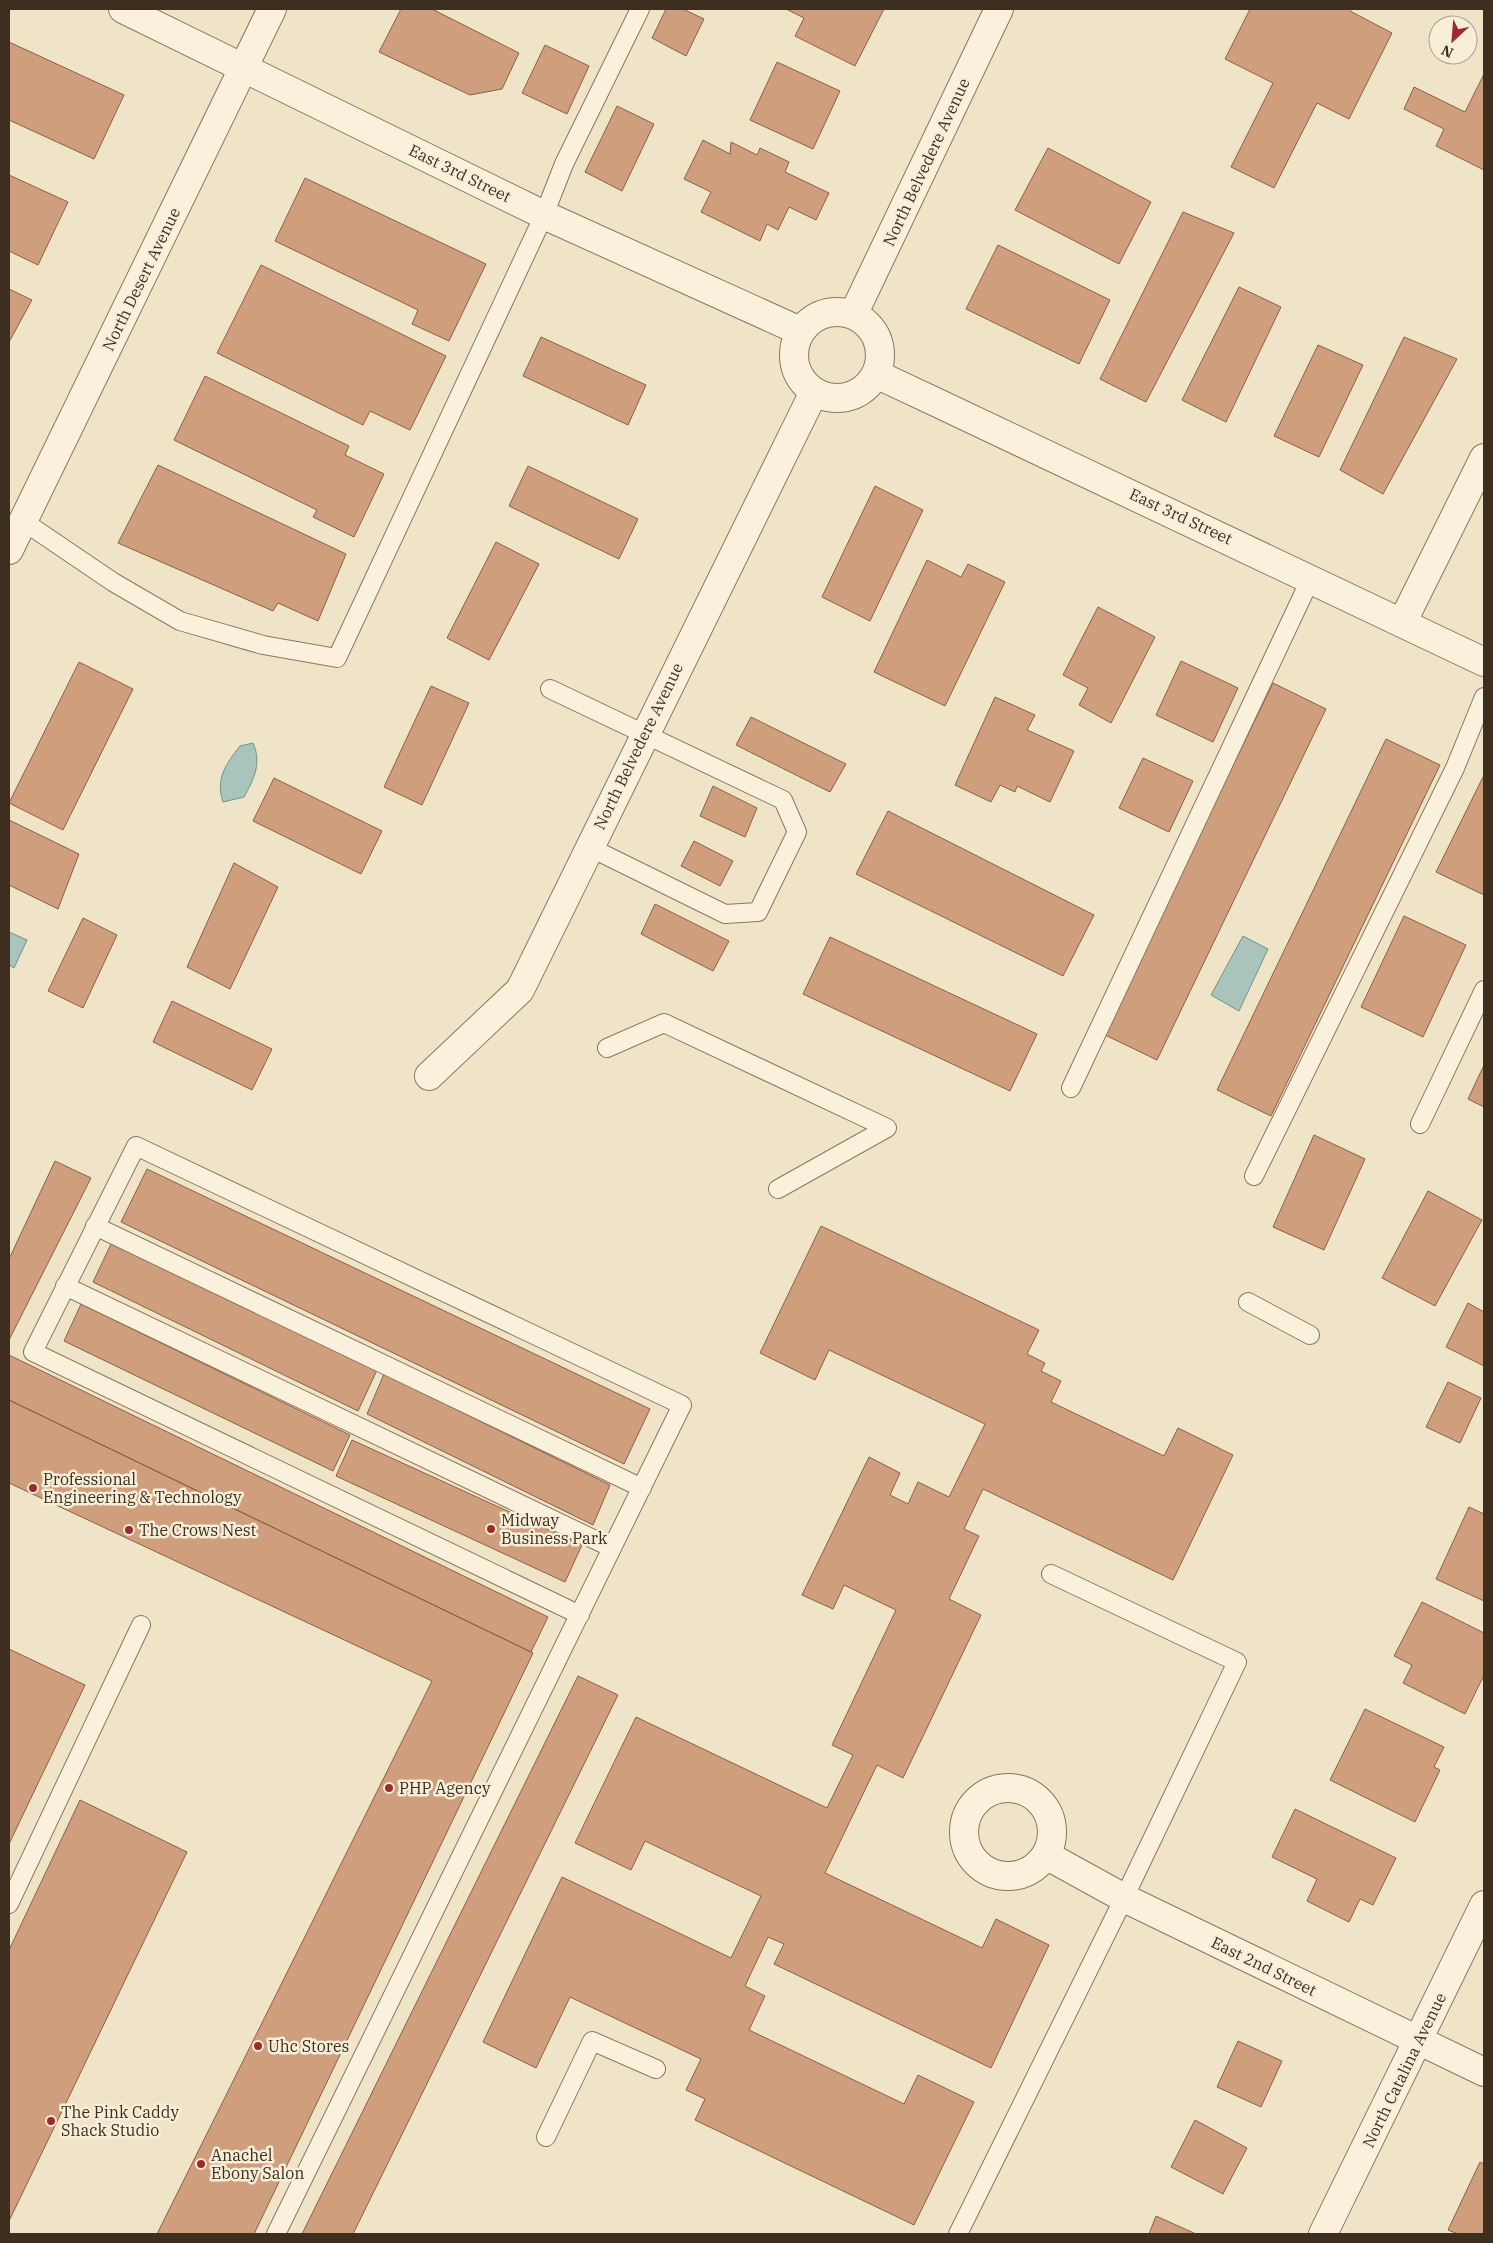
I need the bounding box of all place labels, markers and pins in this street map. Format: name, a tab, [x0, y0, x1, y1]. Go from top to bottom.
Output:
place label: Professional Engineering & Technology	[43, 1469, 242, 1507]
marker: Professional Engineering & Technology	[27, 1482, 39, 1494]
place label: Midway Business Park	[501, 1510, 608, 1548]
place label: The Crows Nest	[139, 1520, 256, 1540]
marker: Midway Business Park	[485, 1523, 497, 1535]
marker: The Crows Nest	[123, 1524, 135, 1536]
place label: PHP Agency	[399, 1778, 491, 1798]
marker: PHP Agency	[383, 1782, 395, 1794]
place label: Uhc Stores	[268, 2036, 349, 2056]
marker: Uhc Stores	[252, 2040, 264, 2052]
place label: The Pink Caddy Shack Studio	[61, 2102, 179, 2140]
marker: The Pink Caddy Shack Studio	[45, 2115, 57, 2127]
place label: Anachel Ebony Salon	[211, 2145, 304, 2183]
marker: Anachel Ebony Salon	[195, 2158, 207, 2170]

